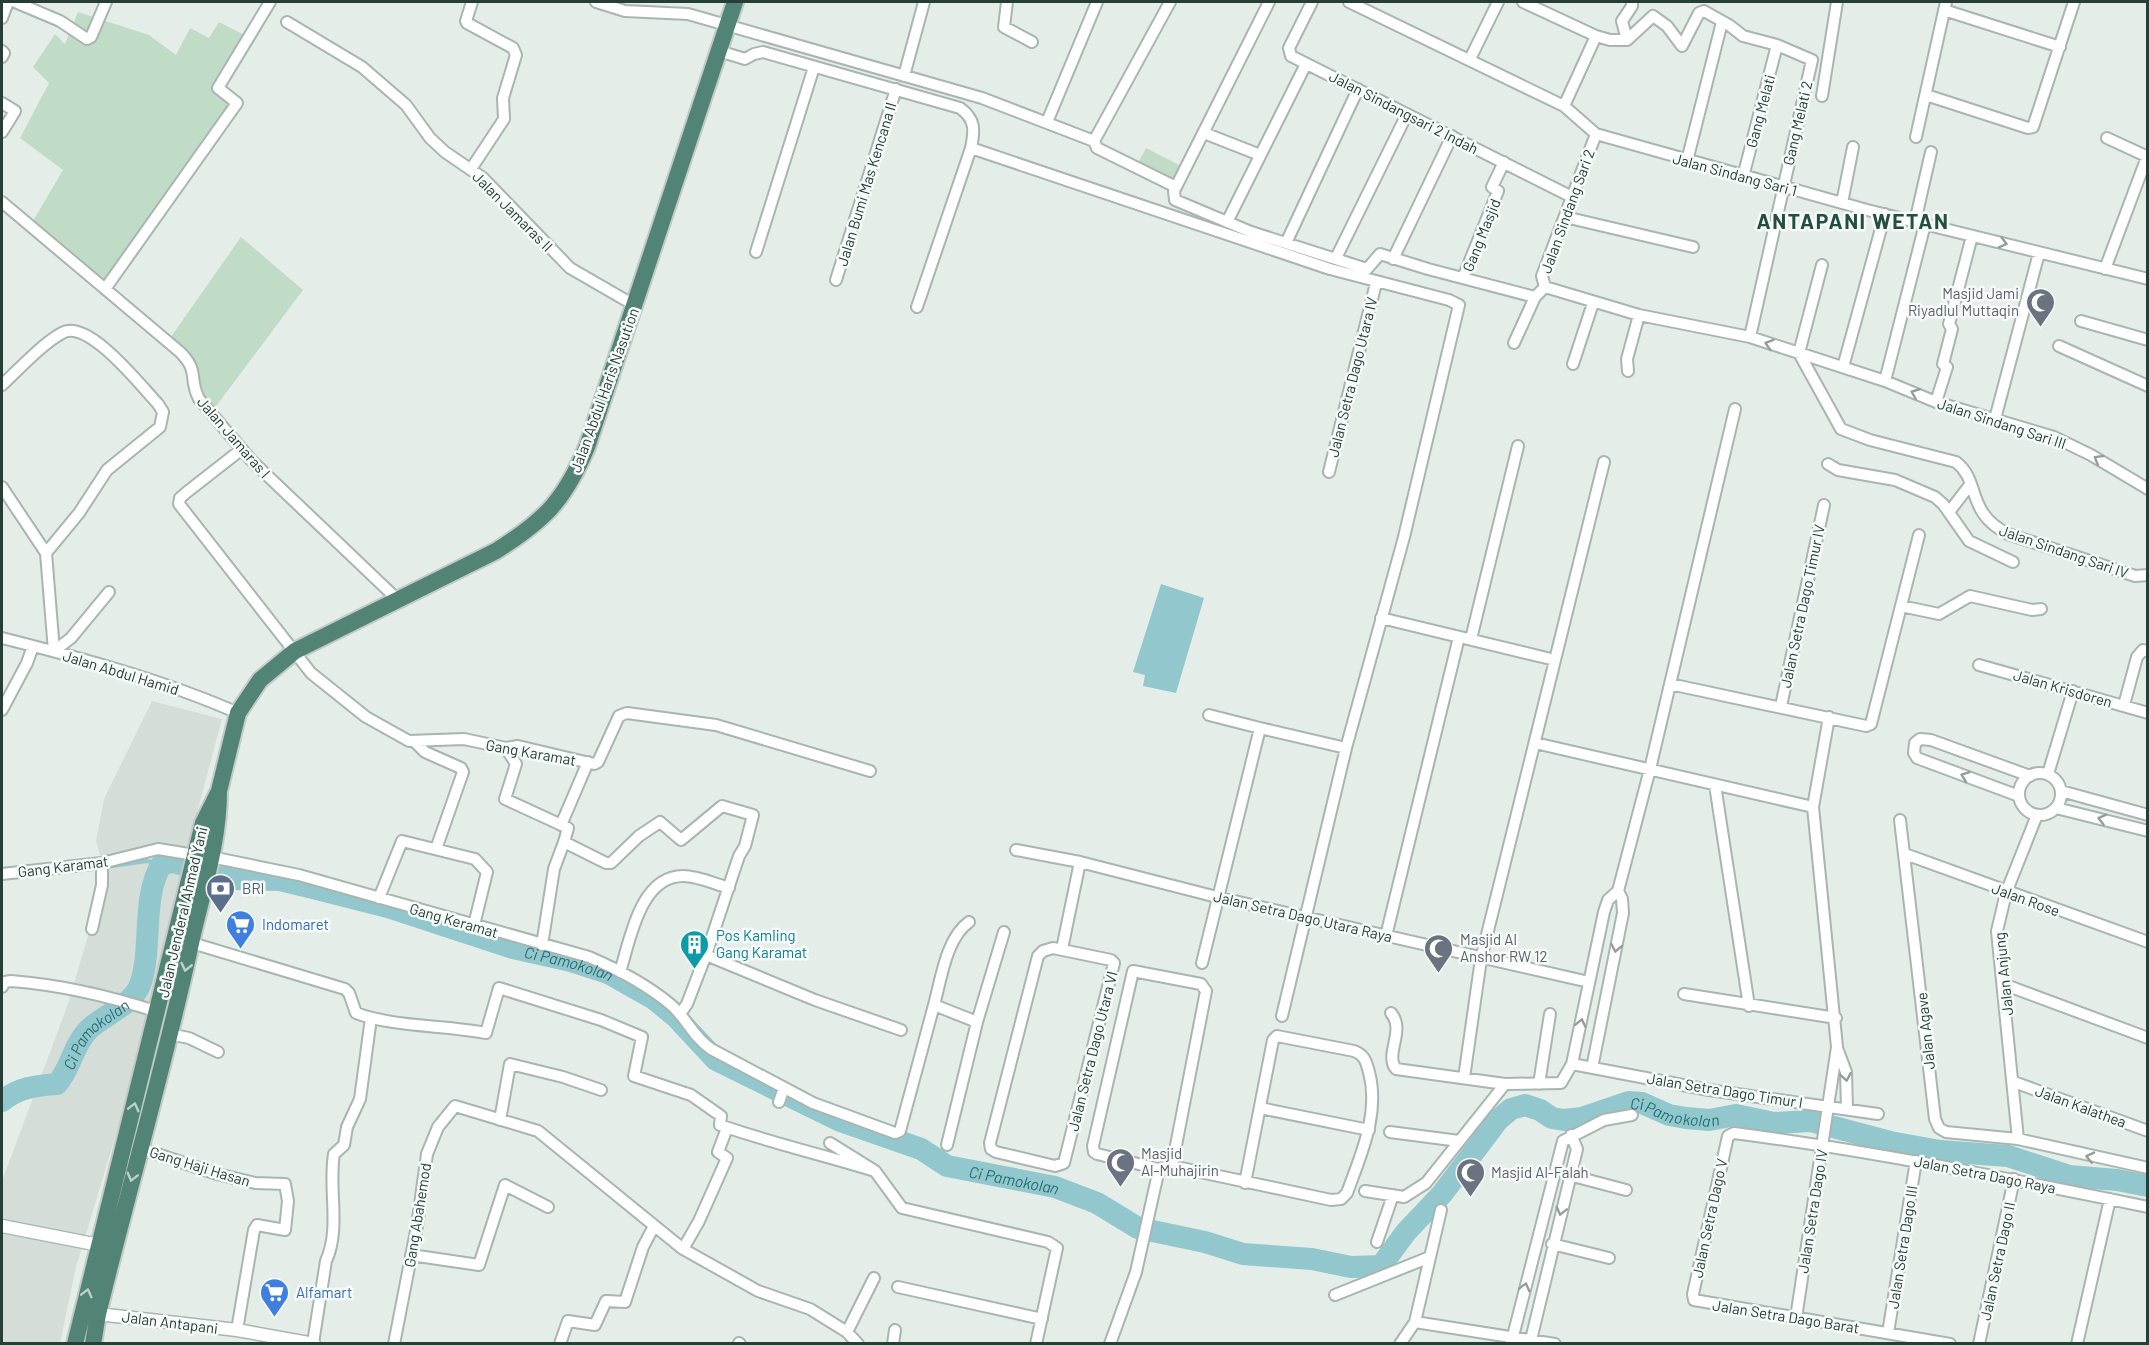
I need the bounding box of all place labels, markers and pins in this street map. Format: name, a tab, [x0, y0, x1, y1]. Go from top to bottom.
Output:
place label: Masjid Jami Riyadlul Muttaqin	[1908, 284, 2019, 319]
mosque icon: Masjid Jami Riyadlul Muttaqin	[2024, 286, 2056, 328]
bank icon: BRI	[205, 872, 237, 914]
place label: BRI	[242, 879, 264, 897]
supermarket icon: Indomaret	[225, 908, 257, 950]
place label: Indomaret	[262, 915, 329, 933]
place label: Pos Kamling Gang Karamat	[716, 926, 807, 961]
building icon: Pos Kamling Gang Karamat	[679, 928, 711, 970]
place label: Masjid Al Anshor RW 12	[1460, 930, 1548, 965]
mosque icon: Masjid Al Anshor RW 12	[1423, 932, 1455, 974]
place label: Masjid Al-Muhajirin	[1141, 1144, 1219, 1179]
mosque icon: Masjid Al-Muhajirin	[1104, 1146, 1136, 1188]
mosque icon: Masjid Al-Falah	[1454, 1156, 1486, 1198]
place label: Masjid Al-Falah	[1491, 1163, 1589, 1181]
supermarket icon: Alfamart	[259, 1276, 291, 1318]
place label: Alfamart	[296, 1283, 353, 1301]

